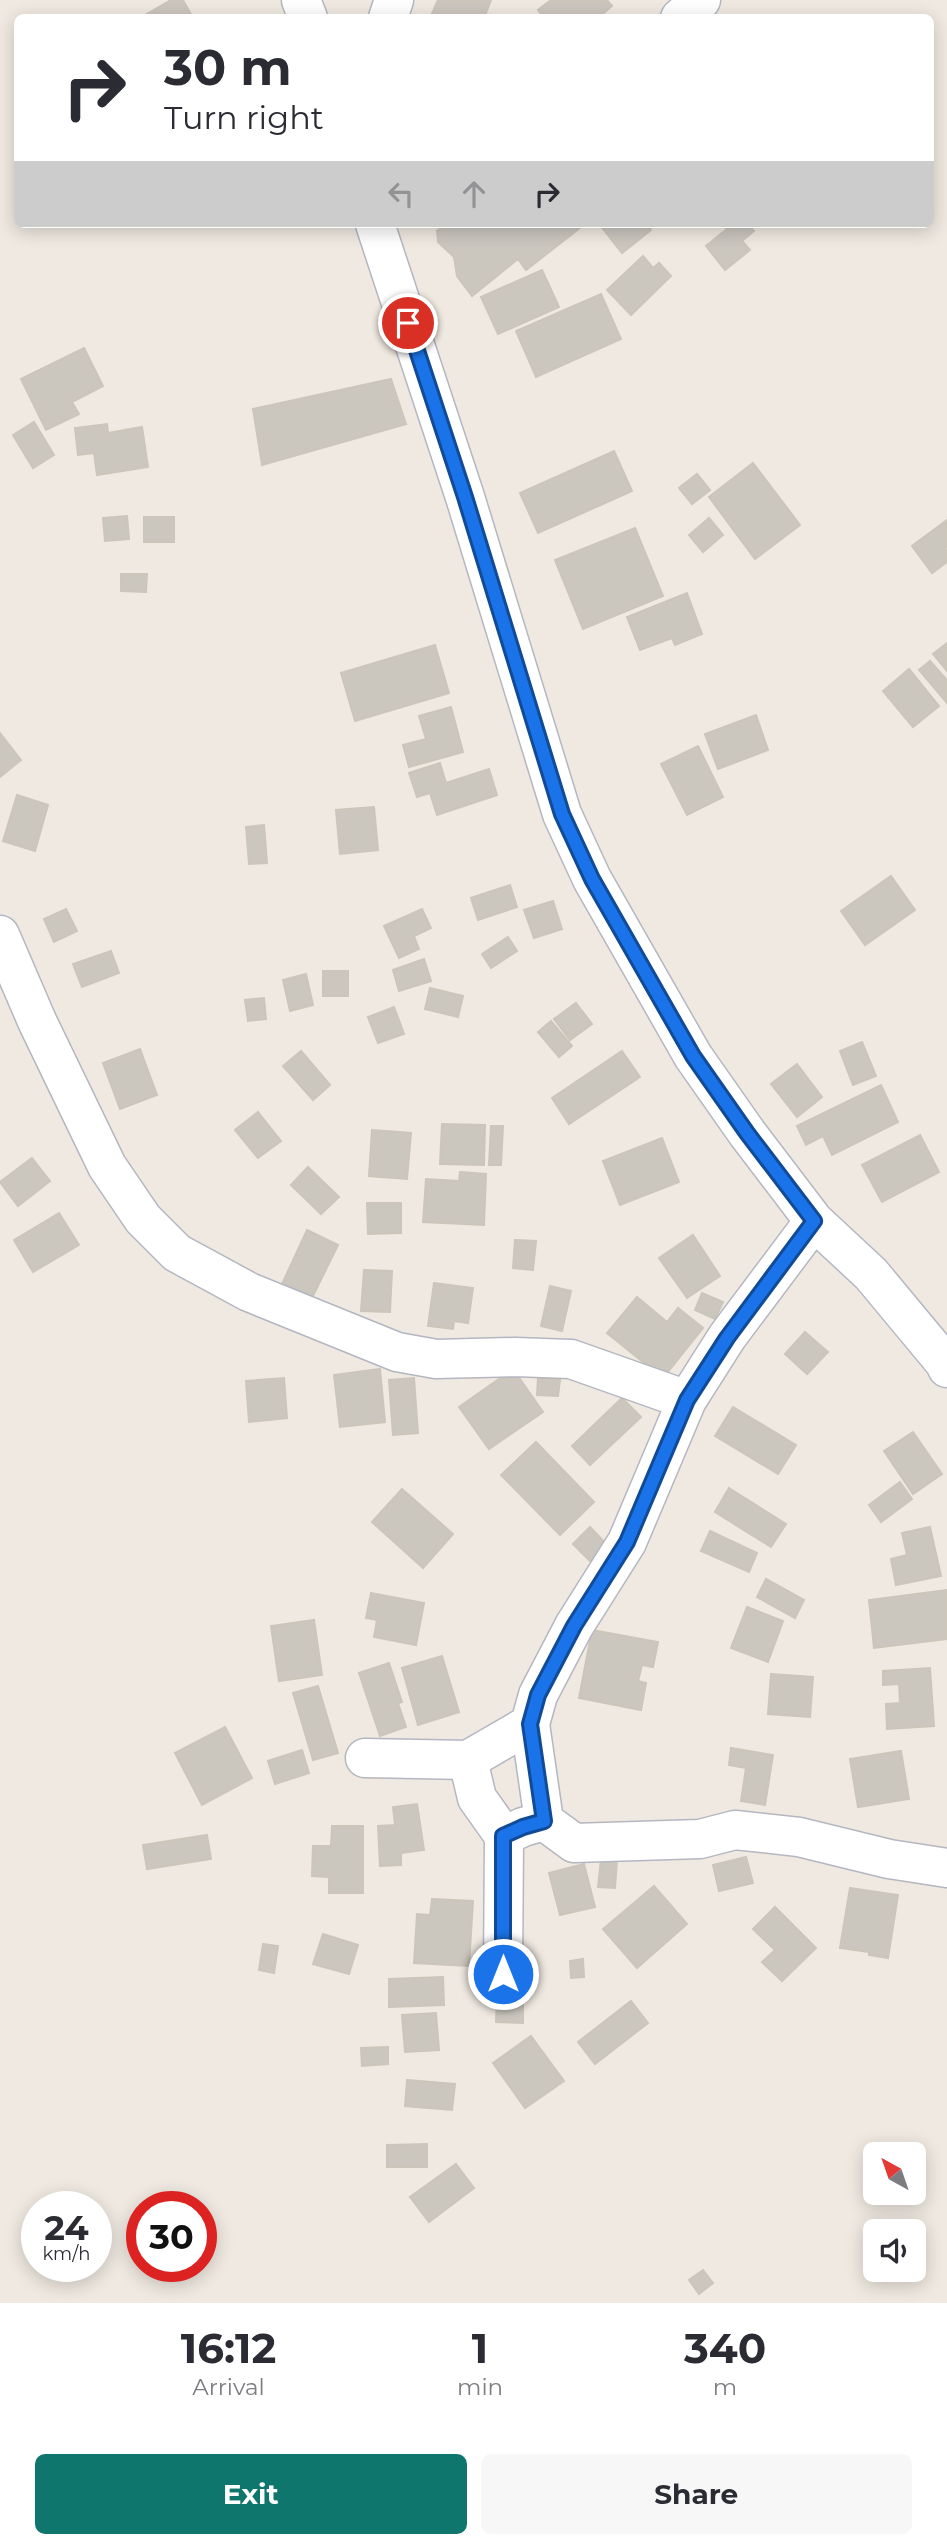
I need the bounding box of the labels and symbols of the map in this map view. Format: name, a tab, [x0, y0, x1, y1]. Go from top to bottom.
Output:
pin	[378, 293, 438, 353]
position arrow	[466, 1937, 540, 2011]
north arrow	[863, 2142, 926, 2205]
speed limit sign: 30	[126, 2191, 217, 2282]

